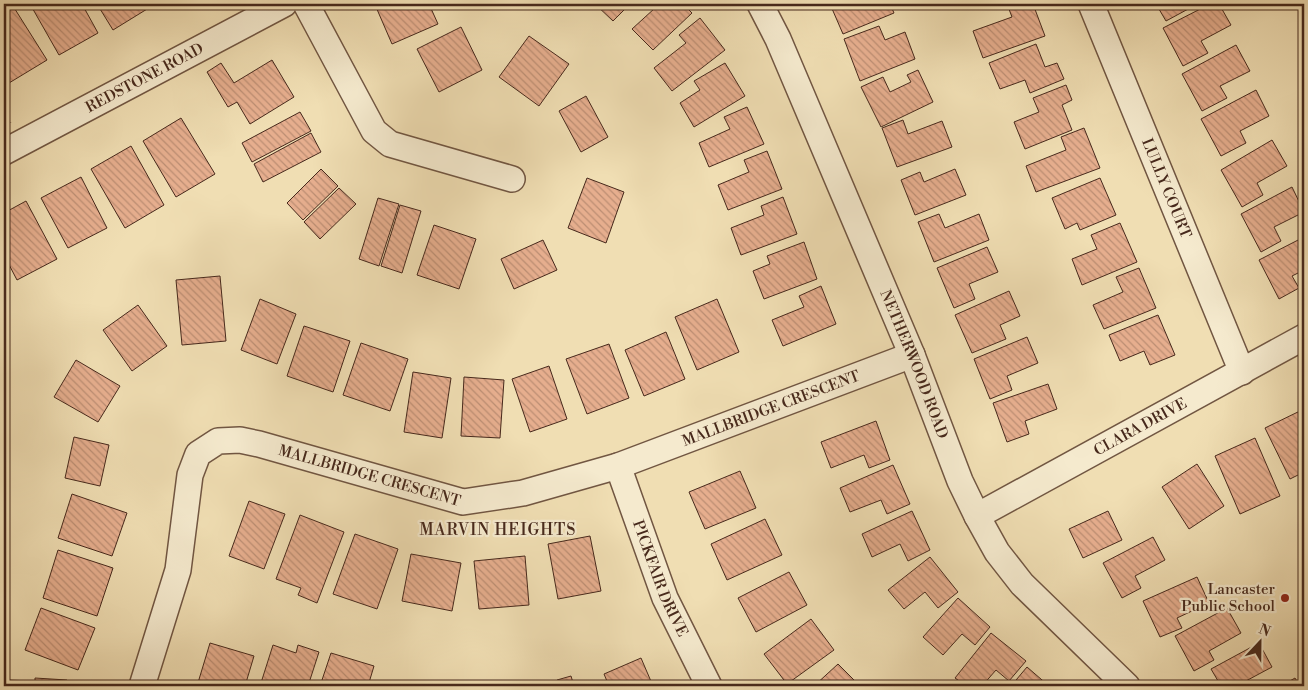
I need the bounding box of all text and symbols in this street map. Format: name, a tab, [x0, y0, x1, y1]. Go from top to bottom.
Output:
street label: REDSTONE ROAD	[82, 39, 207, 117]
street label: LULLY COURT	[1138, 135, 1196, 241]
street label: NETHERWOOD ROAD	[876, 287, 952, 441]
street label: MALLBRIDGE CRESCENT	[679, 366, 863, 450]
street label: CLARA DRIVE	[1090, 394, 1190, 460]
street label: MALLBRIDGE CRESCENT	[276, 441, 463, 510]
street label: PICKFAIR DRIVE	[628, 517, 692, 640]
district label: MARVIN HEIGHTS	[419, 520, 577, 540]
place label: Lancaster Public School	[1181, 580, 1276, 616]
marker: Lancaster Public School	[1279, 592, 1291, 604]
north arrow	[1236, 618, 1286, 668]
text: N	[1256, 620, 1273, 641]

